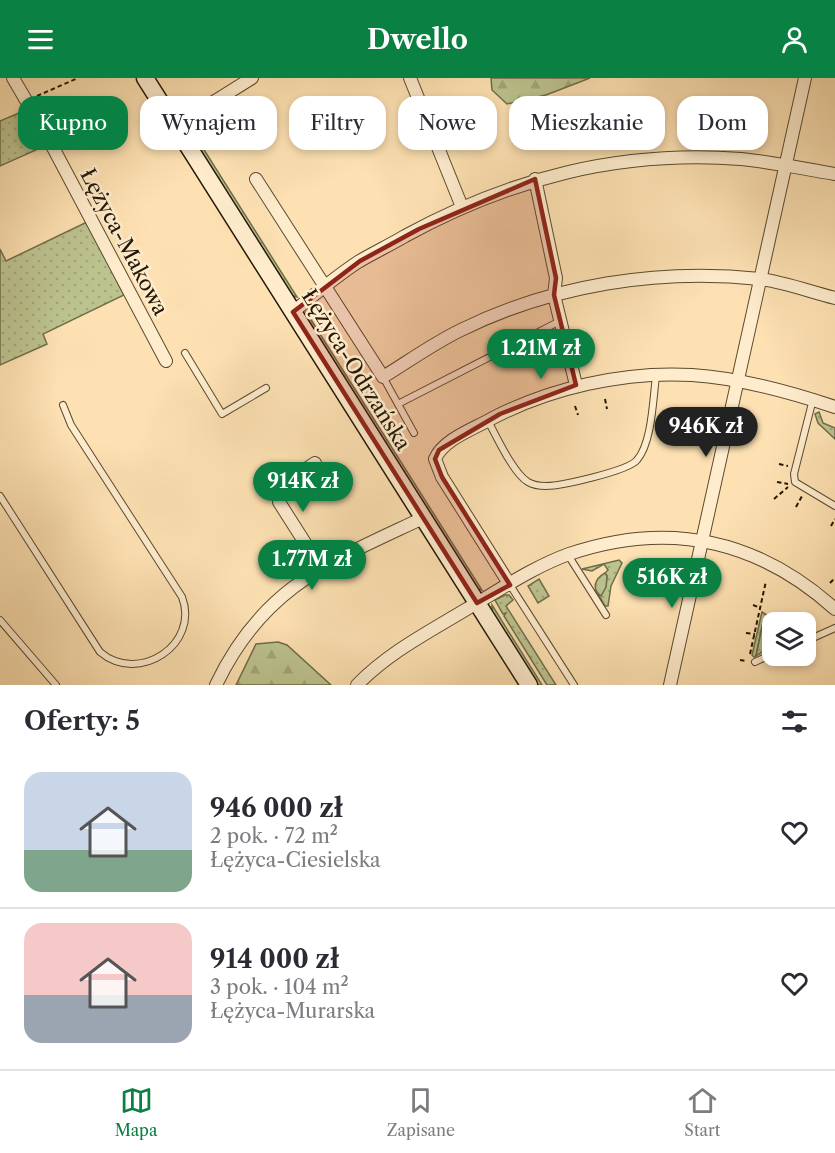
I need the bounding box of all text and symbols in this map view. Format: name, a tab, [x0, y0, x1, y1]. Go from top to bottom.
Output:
icon: menu	[24, 23, 57, 56]
text: Dwello	[367, 23, 468, 56]
icon: person	[778, 23, 811, 56]
chip: Kupno	[18, 96, 128, 150]
chip: Wynajem	[140, 96, 277, 150]
chip: Filtry	[289, 96, 386, 150]
chip: Nowe	[398, 96, 497, 150]
chip: Mieszkanie	[509, 96, 665, 150]
chip: Dom	[677, 96, 768, 150]
street label: Łężyca-Makowa	[75, 164, 174, 320]
street label: Łężyca-Odrzańska	[297, 285, 417, 456]
pin: 1.21M zł	[479, 329, 603, 380]
text: 1.21M zł	[501, 336, 581, 360]
pin: 946K zł	[651, 407, 761, 458]
text: 946K zł	[669, 414, 743, 438]
pin: 914K zł	[248, 462, 358, 513]
text: 914K zł	[267, 469, 339, 493]
pin: 1.77M zł	[250, 540, 374, 591]
text: 1.77M zł	[272, 547, 352, 571]
pin: 516K zł	[617, 558, 727, 609]
text: 516K zł	[637, 565, 707, 589]
map controls	[762, 612, 816, 666]
button: layers	[762, 612, 816, 666]
text: Oferty: 5	[24, 705, 140, 737]
icon: filters	[778, 705, 811, 738]
text: 946 000 zł	[210, 792, 343, 824]
icon: home	[72, 796, 144, 868]
icon: heart	[778, 816, 811, 849]
text: 2 pok. · 72 m²	[210, 824, 338, 848]
text: Łężyca-Ciesielska	[210, 848, 380, 872]
text: 914 000 zł	[210, 943, 339, 975]
icon: home	[72, 947, 144, 1019]
icon: heart	[778, 967, 811, 1000]
text: 3 pok. · 104 m²	[210, 975, 349, 999]
text: Łężyca-Murarska	[210, 999, 375, 1023]
tab: Mapa	[115, 1084, 157, 1140]
tab: Zapisane	[387, 1084, 455, 1140]
tab: Start	[684, 1084, 720, 1140]

